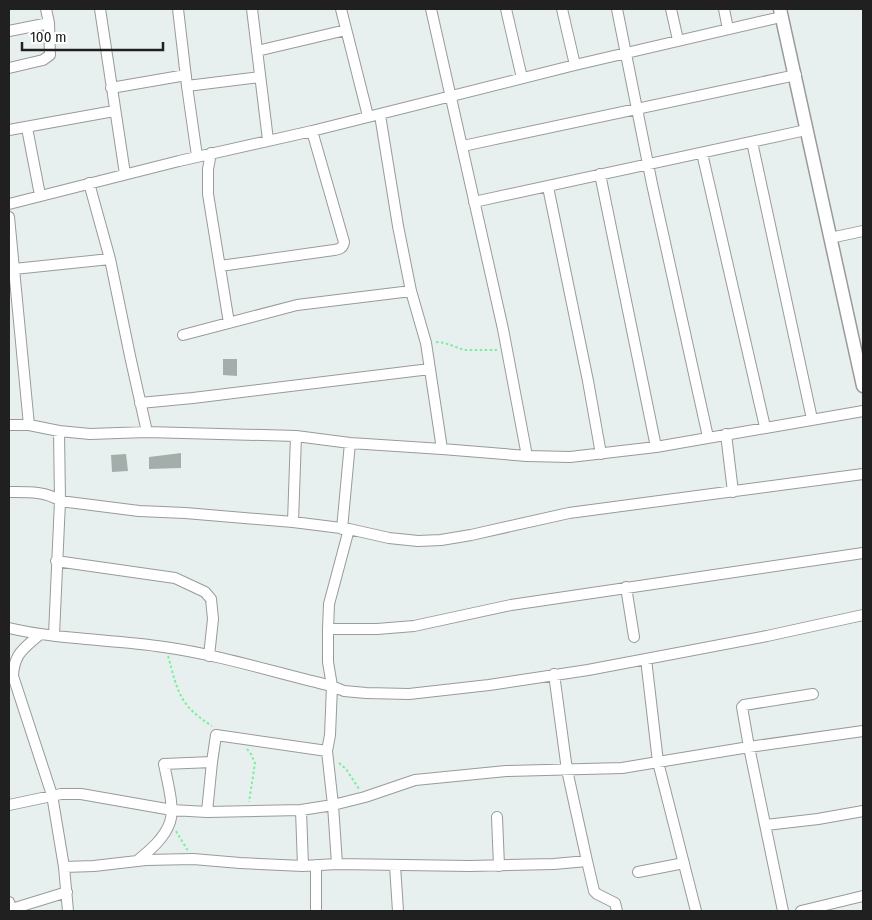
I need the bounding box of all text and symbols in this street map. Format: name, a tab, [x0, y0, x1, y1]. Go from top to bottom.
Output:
scale bar	[22, 20, 164, 52]
text: 100 m	[30, 28, 67, 46]

